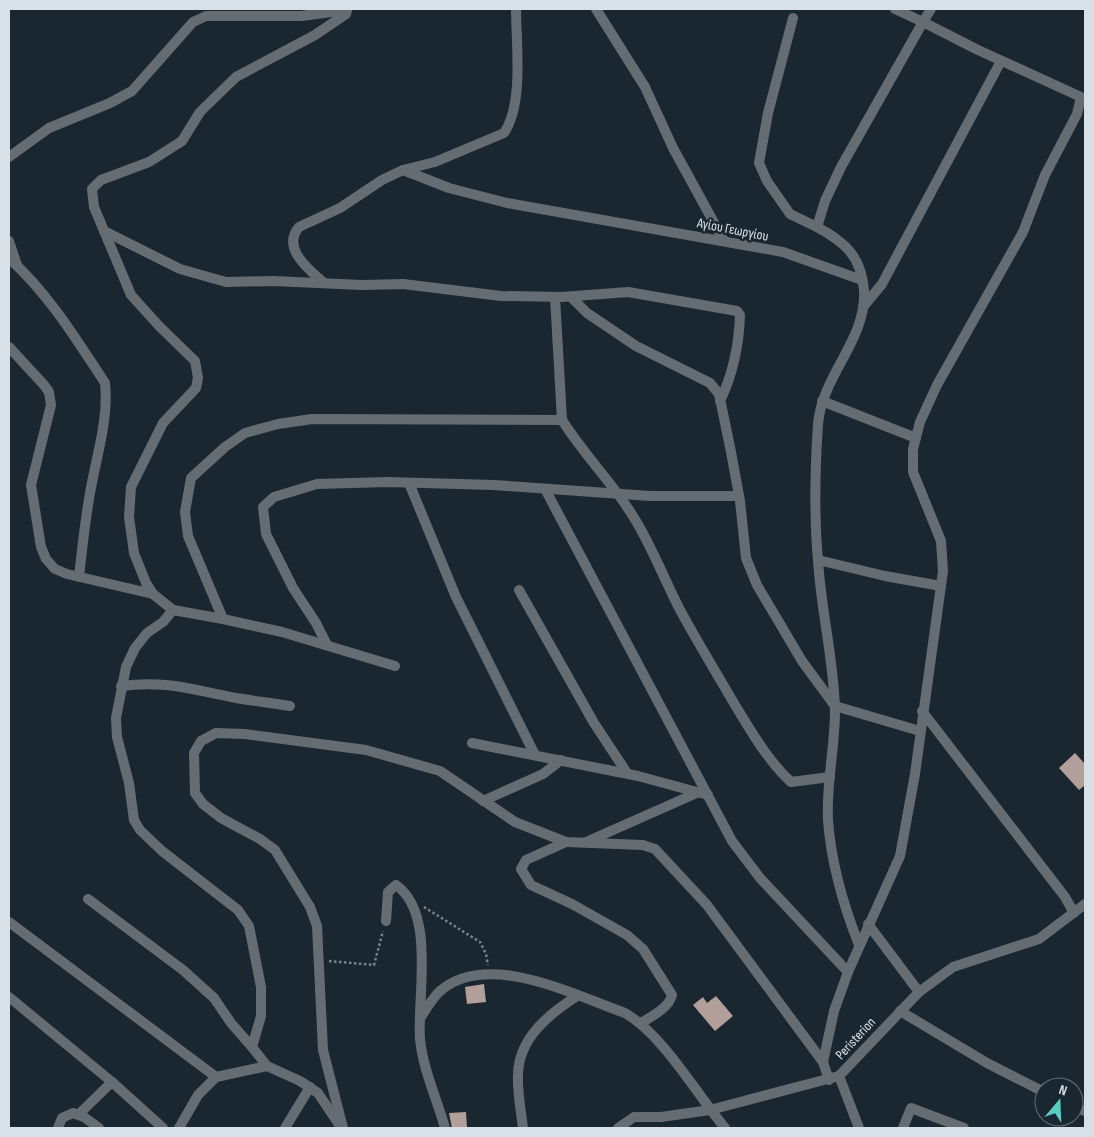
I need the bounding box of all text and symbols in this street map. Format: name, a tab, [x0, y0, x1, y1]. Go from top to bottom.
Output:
street label: Αγίου Γεωργίου	[695, 214, 770, 245]
street label: Peristerion	[832, 1014, 879, 1063]
north arrow	[1034, 1077, 1084, 1127]
text: N	[1057, 1081, 1069, 1099]

